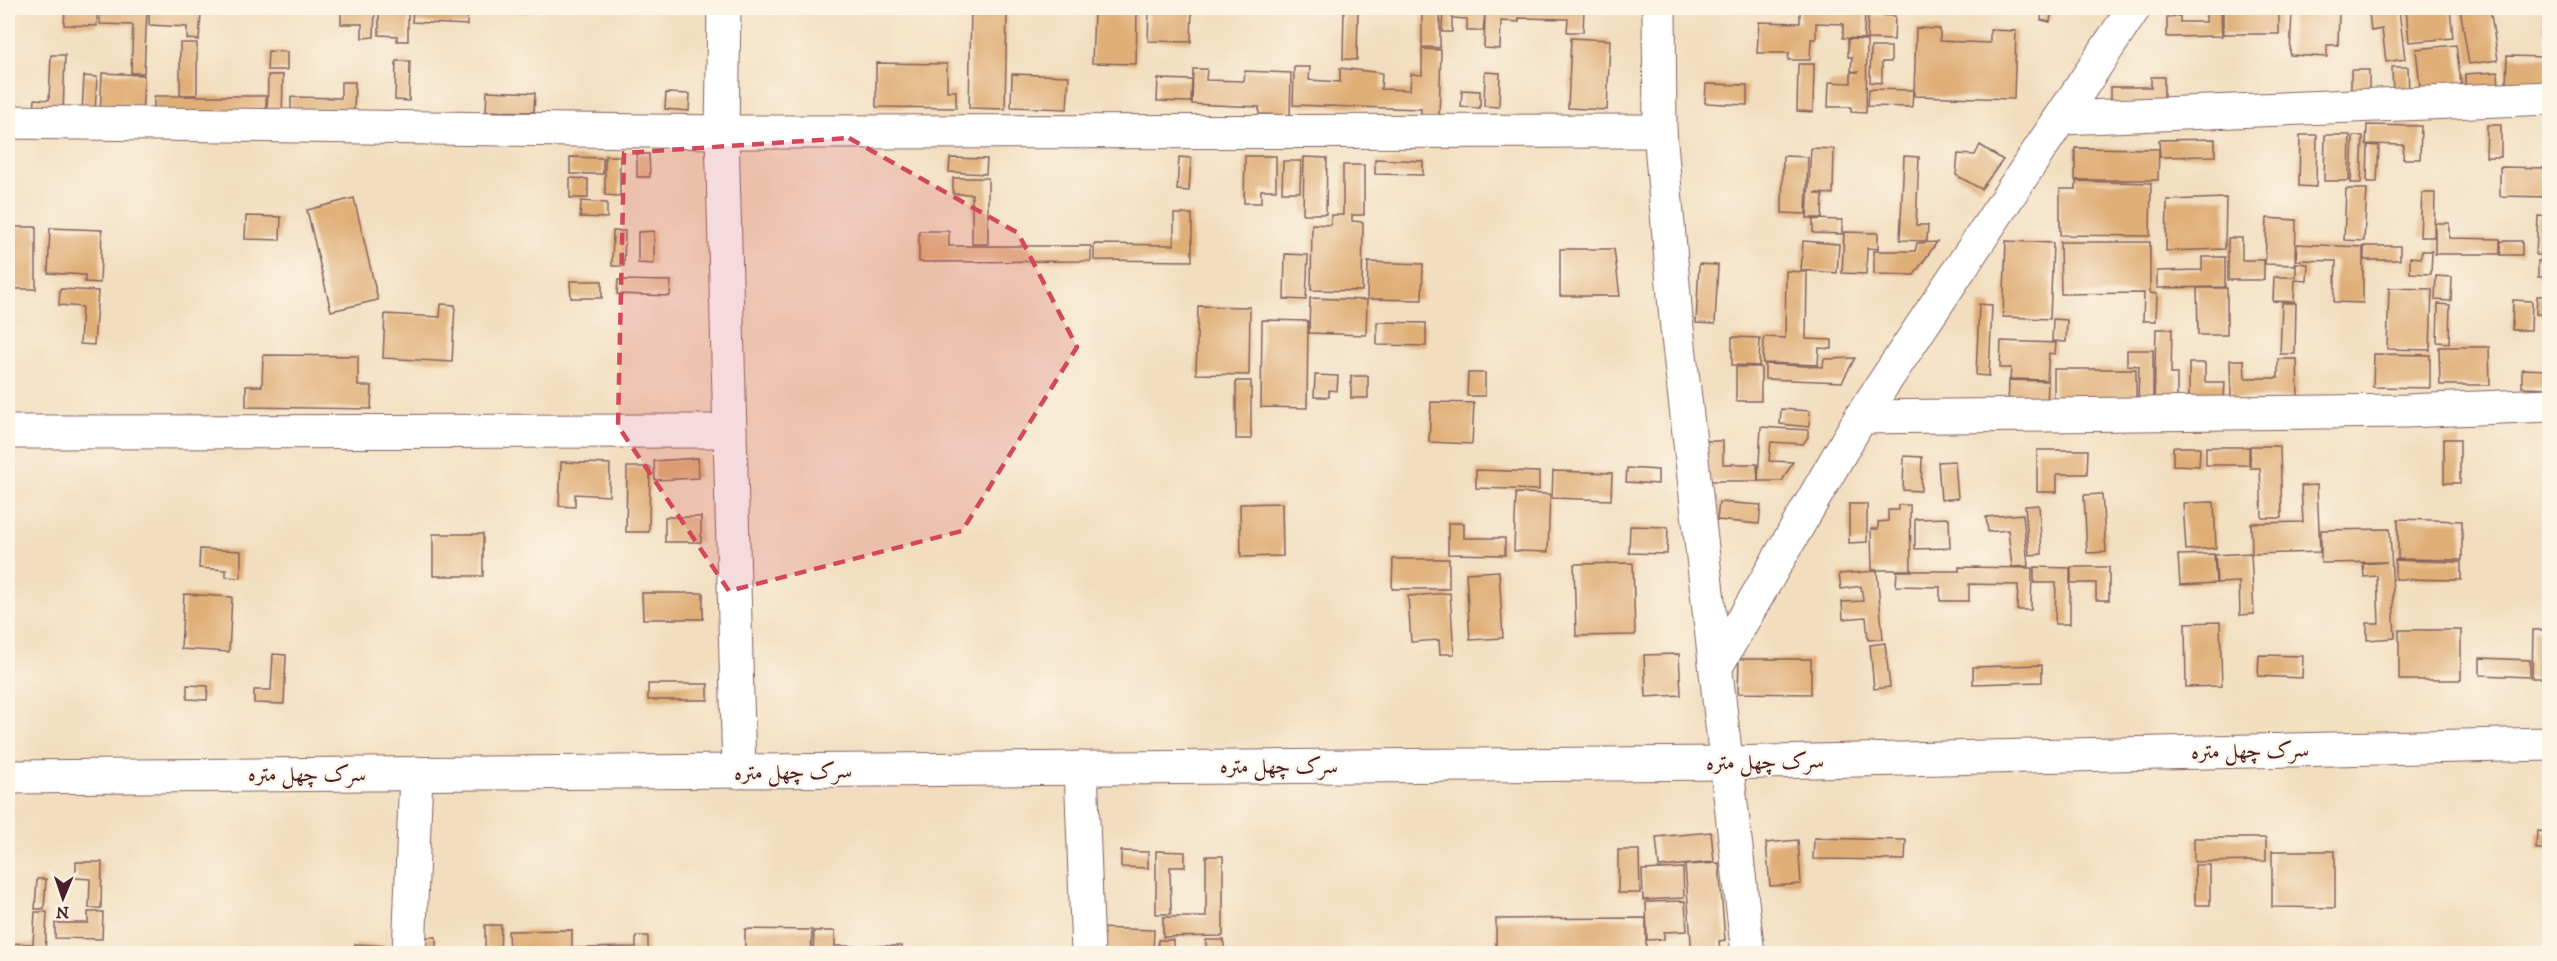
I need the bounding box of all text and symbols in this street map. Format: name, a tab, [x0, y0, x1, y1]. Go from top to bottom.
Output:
street label: سرک چهل متره	[2191, 736, 2309, 767]
street label: سرک چهل متره	[1706, 747, 1824, 778]
street label: سرک چهل متره	[1220, 753, 1338, 781]
street label: سرک چهل متره	[734, 757, 852, 788]
street label: سرک چهل متره	[248, 761, 366, 789]
north arrow	[33, 868, 93, 928]
text: N	[56, 902, 69, 922]

